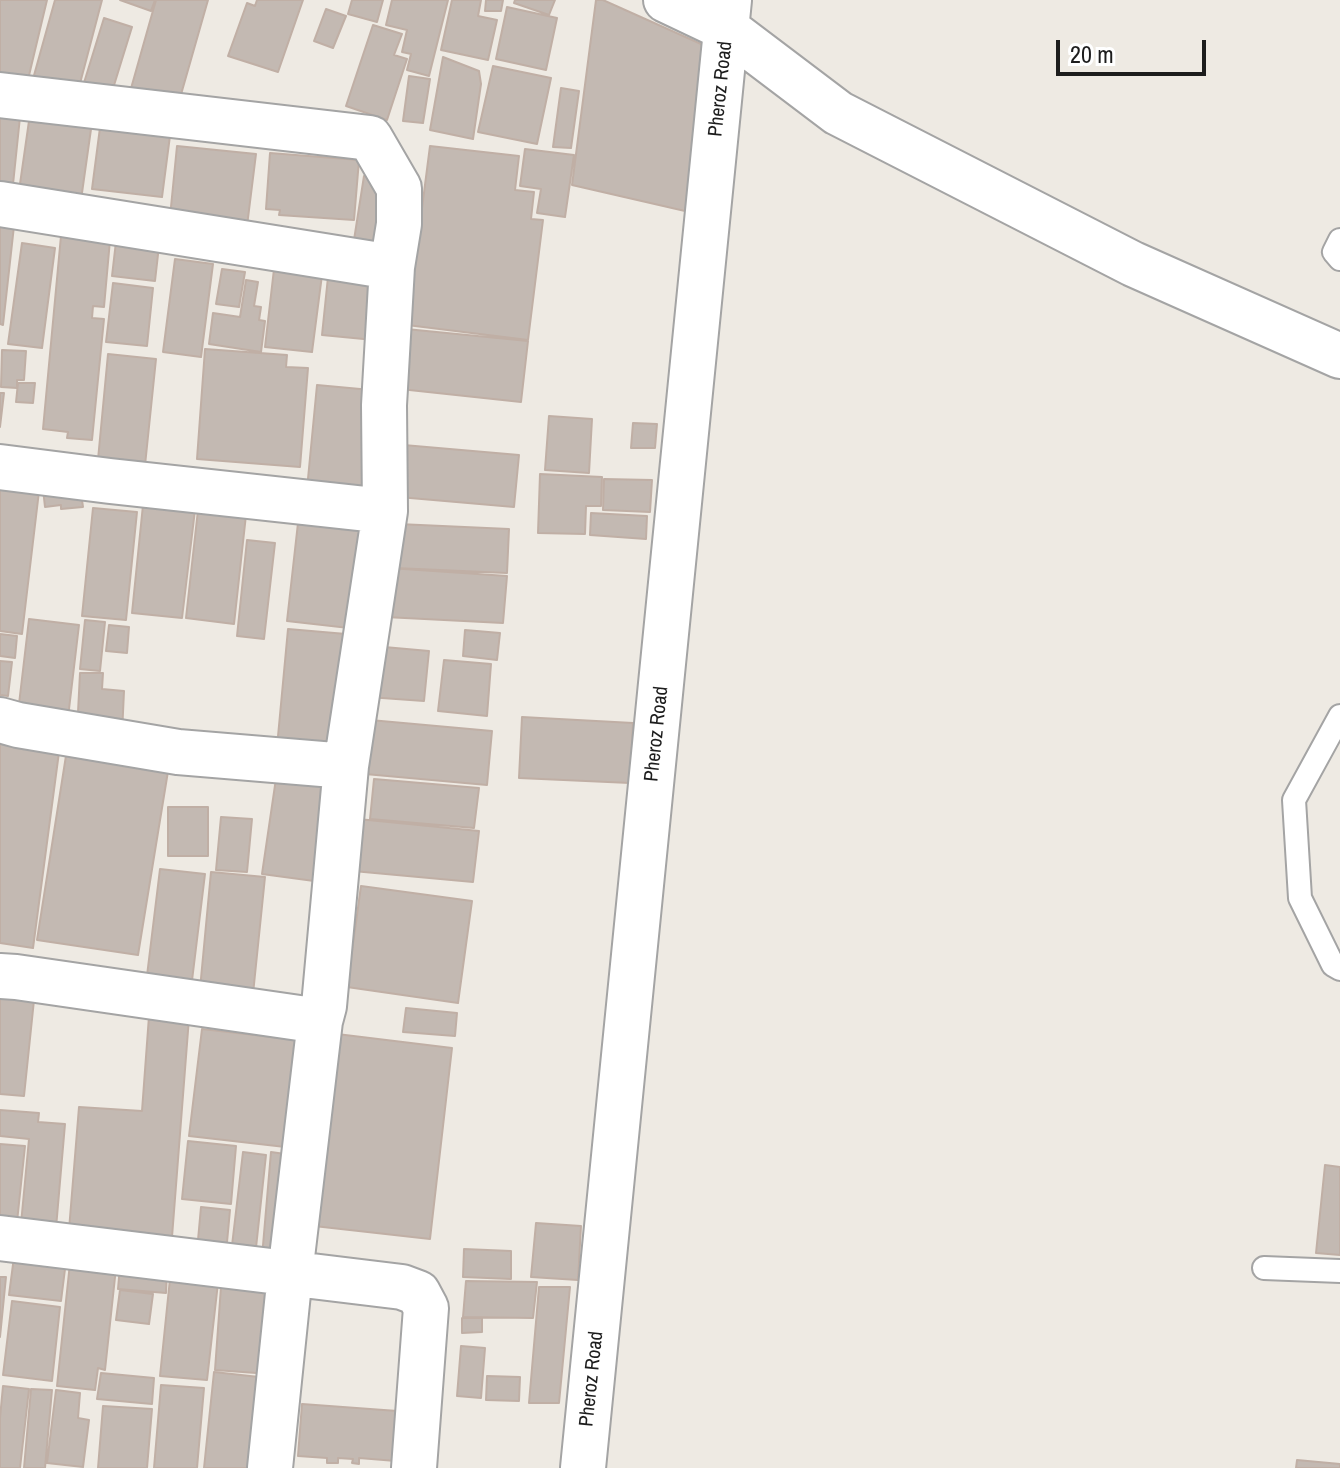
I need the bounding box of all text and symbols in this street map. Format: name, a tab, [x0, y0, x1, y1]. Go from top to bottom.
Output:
scale bar	[1060, 24, 1210, 74]
text: 20 m	[1070, 38, 1114, 70]
street label: Pheroz Road	[704, 40, 738, 138]
street label: Pheroz Road	[640, 685, 674, 783]
street label: Pheroz Road	[575, 1330, 609, 1428]

